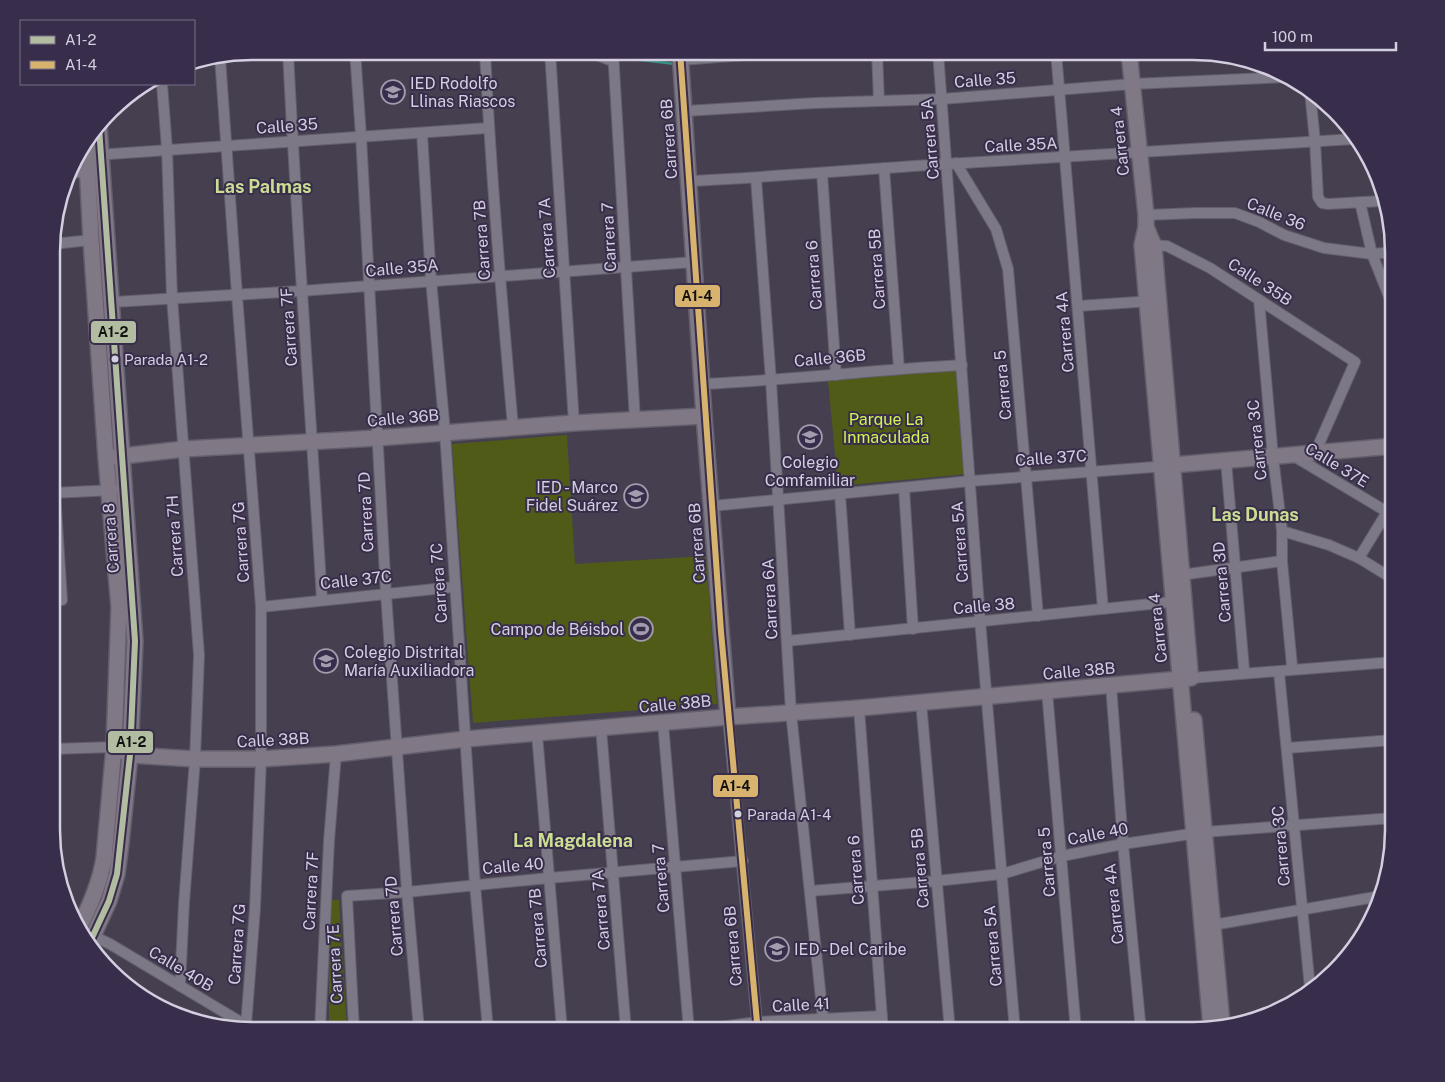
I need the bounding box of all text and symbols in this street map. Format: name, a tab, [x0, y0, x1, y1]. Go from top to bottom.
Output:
legend	[20, 20, 195, 85]
scale bar	[1265, 20, 1396, 52]
text: 100 m	[1272, 28, 1313, 45]
text: A1-2	[65, 31, 96, 48]
text: A1-4	[65, 56, 97, 73]
street label: Calle 35	[953, 68, 1017, 92]
place label: IED Rodolfo Llinas Riascos	[410, 74, 515, 111]
school or university icon: IED Rodolfo Llinas Riascos	[380, 79, 406, 105]
street label: Carrera 6B	[657, 98, 681, 180]
street label: Carrera 5A	[917, 98, 943, 180]
street label: Carrera 4	[1107, 105, 1133, 177]
street label: Calle 35	[255, 114, 319, 138]
street label: Calle 35A	[984, 134, 1058, 156]
district label: Las Palmas	[215, 176, 311, 197]
street label: Calle 36	[1244, 194, 1308, 234]
street label: Carrera 7A	[535, 197, 559, 279]
street label: Carrera 7B	[470, 199, 494, 281]
street label: Carrera 7	[598, 202, 620, 272]
street label: Carrera 5B	[865, 228, 889, 310]
street label: Carrera 6	[802, 239, 826, 311]
street label: Calle 35B	[1224, 254, 1296, 310]
street label: Calle 35A	[365, 255, 439, 281]
line badge: A1-4	[674, 284, 721, 308]
street label: Carrera 7F	[277, 287, 301, 367]
text: A1-4	[682, 288, 712, 304]
street label: Carrera 4A	[1052, 291, 1078, 373]
line badge: A1-2	[90, 320, 137, 344]
text: A1-2	[98, 324, 128, 340]
street label: Calle 36B	[793, 345, 867, 371]
street label: Carrera 5	[990, 349, 1016, 421]
place label: Parada A1-2	[124, 351, 208, 368]
marker: Parada A1-2	[110, 354, 120, 364]
street label: Carrera 3C	[1243, 399, 1271, 481]
street label: Calle 36B	[366, 405, 440, 431]
park label: Parque La Inmaculada	[843, 410, 929, 447]
school or university icon: Colegio Comfamiliar	[797, 424, 823, 450]
street label: Calle 37E	[1302, 439, 1372, 491]
street label: Calle 37C	[1014, 446, 1088, 470]
place label: Colegio Comfamiliar	[765, 453, 855, 490]
street label: Carrera 7D	[354, 471, 378, 553]
place label: IED - Marco Fidel Suárez	[526, 478, 618, 515]
school or university icon: IED - Marco Fidel Suárez	[623, 483, 649, 509]
street label: Carrera 7H	[163, 495, 187, 577]
street label: Carrera 7G	[229, 501, 253, 583]
street label: Carrera 5A	[948, 501, 972, 583]
street label: Carrera 8	[99, 502, 123, 574]
street label: Carrera 6B	[685, 502, 709, 584]
district label: Las Dunas	[1211, 504, 1299, 525]
street label: Carrera 3D	[1209, 541, 1235, 623]
street label: Carrera 7C	[427, 542, 451, 624]
street label: Carrera 6A	[758, 558, 782, 640]
street label: Calle 37C	[319, 567, 393, 593]
street label: Carrera 4	[1145, 592, 1171, 664]
street label: Calle 38	[952, 594, 1016, 618]
sports icon: Campo de Béisbol	[628, 616, 654, 642]
place label: Campo de Béisbol	[491, 620, 624, 639]
place label: Colegio Distrital María Auxiliadora	[344, 643, 474, 680]
school or university icon: Colegio Distrital María Auxiliadora	[313, 648, 339, 674]
street label: Calle 38B	[1042, 658, 1116, 684]
street label: Calle 38B	[638, 691, 712, 717]
street label: Calle 38B	[236, 729, 310, 751]
line badge: A1-2	[107, 730, 154, 754]
text: A1-2	[116, 734, 146, 750]
line badge: A1-4	[712, 774, 759, 798]
text: A1-4	[720, 778, 750, 794]
street label: Carrera 3C	[1268, 805, 1294, 887]
place label: Parada A1-4	[747, 806, 831, 823]
marker: Parada A1-4	[733, 809, 743, 819]
street label: Calle 40	[1066, 819, 1130, 849]
street label: Carrera 5	[1034, 826, 1060, 898]
street label: Carrera 5B	[907, 827, 933, 909]
district label: La Magdalena	[513, 830, 633, 851]
street label: Carrera 6	[844, 834, 868, 906]
street label: Carrera 7	[649, 843, 673, 913]
street label: Carrera 7F	[299, 851, 323, 931]
street label: Calle 40	[482, 854, 545, 878]
street label: Carrera 4A	[1100, 863, 1128, 945]
street label: Carrera 7A	[588, 869, 614, 951]
street label: Carrera 7D	[381, 875, 407, 957]
street label: Carrera 7B	[525, 887, 551, 969]
street label: Carrera 7G	[225, 903, 249, 985]
street label: Carrera 6B	[720, 905, 746, 987]
street label: Carrera 5A	[980, 905, 1006, 987]
street label: Carrera 7E	[323, 924, 347, 1004]
school or university icon: IED - Del Caribe	[764, 936, 790, 962]
place label: IED - Del Caribe	[794, 940, 907, 959]
street label: Calle 40B	[145, 942, 217, 996]
street label: Calle 41	[771, 994, 831, 1016]

